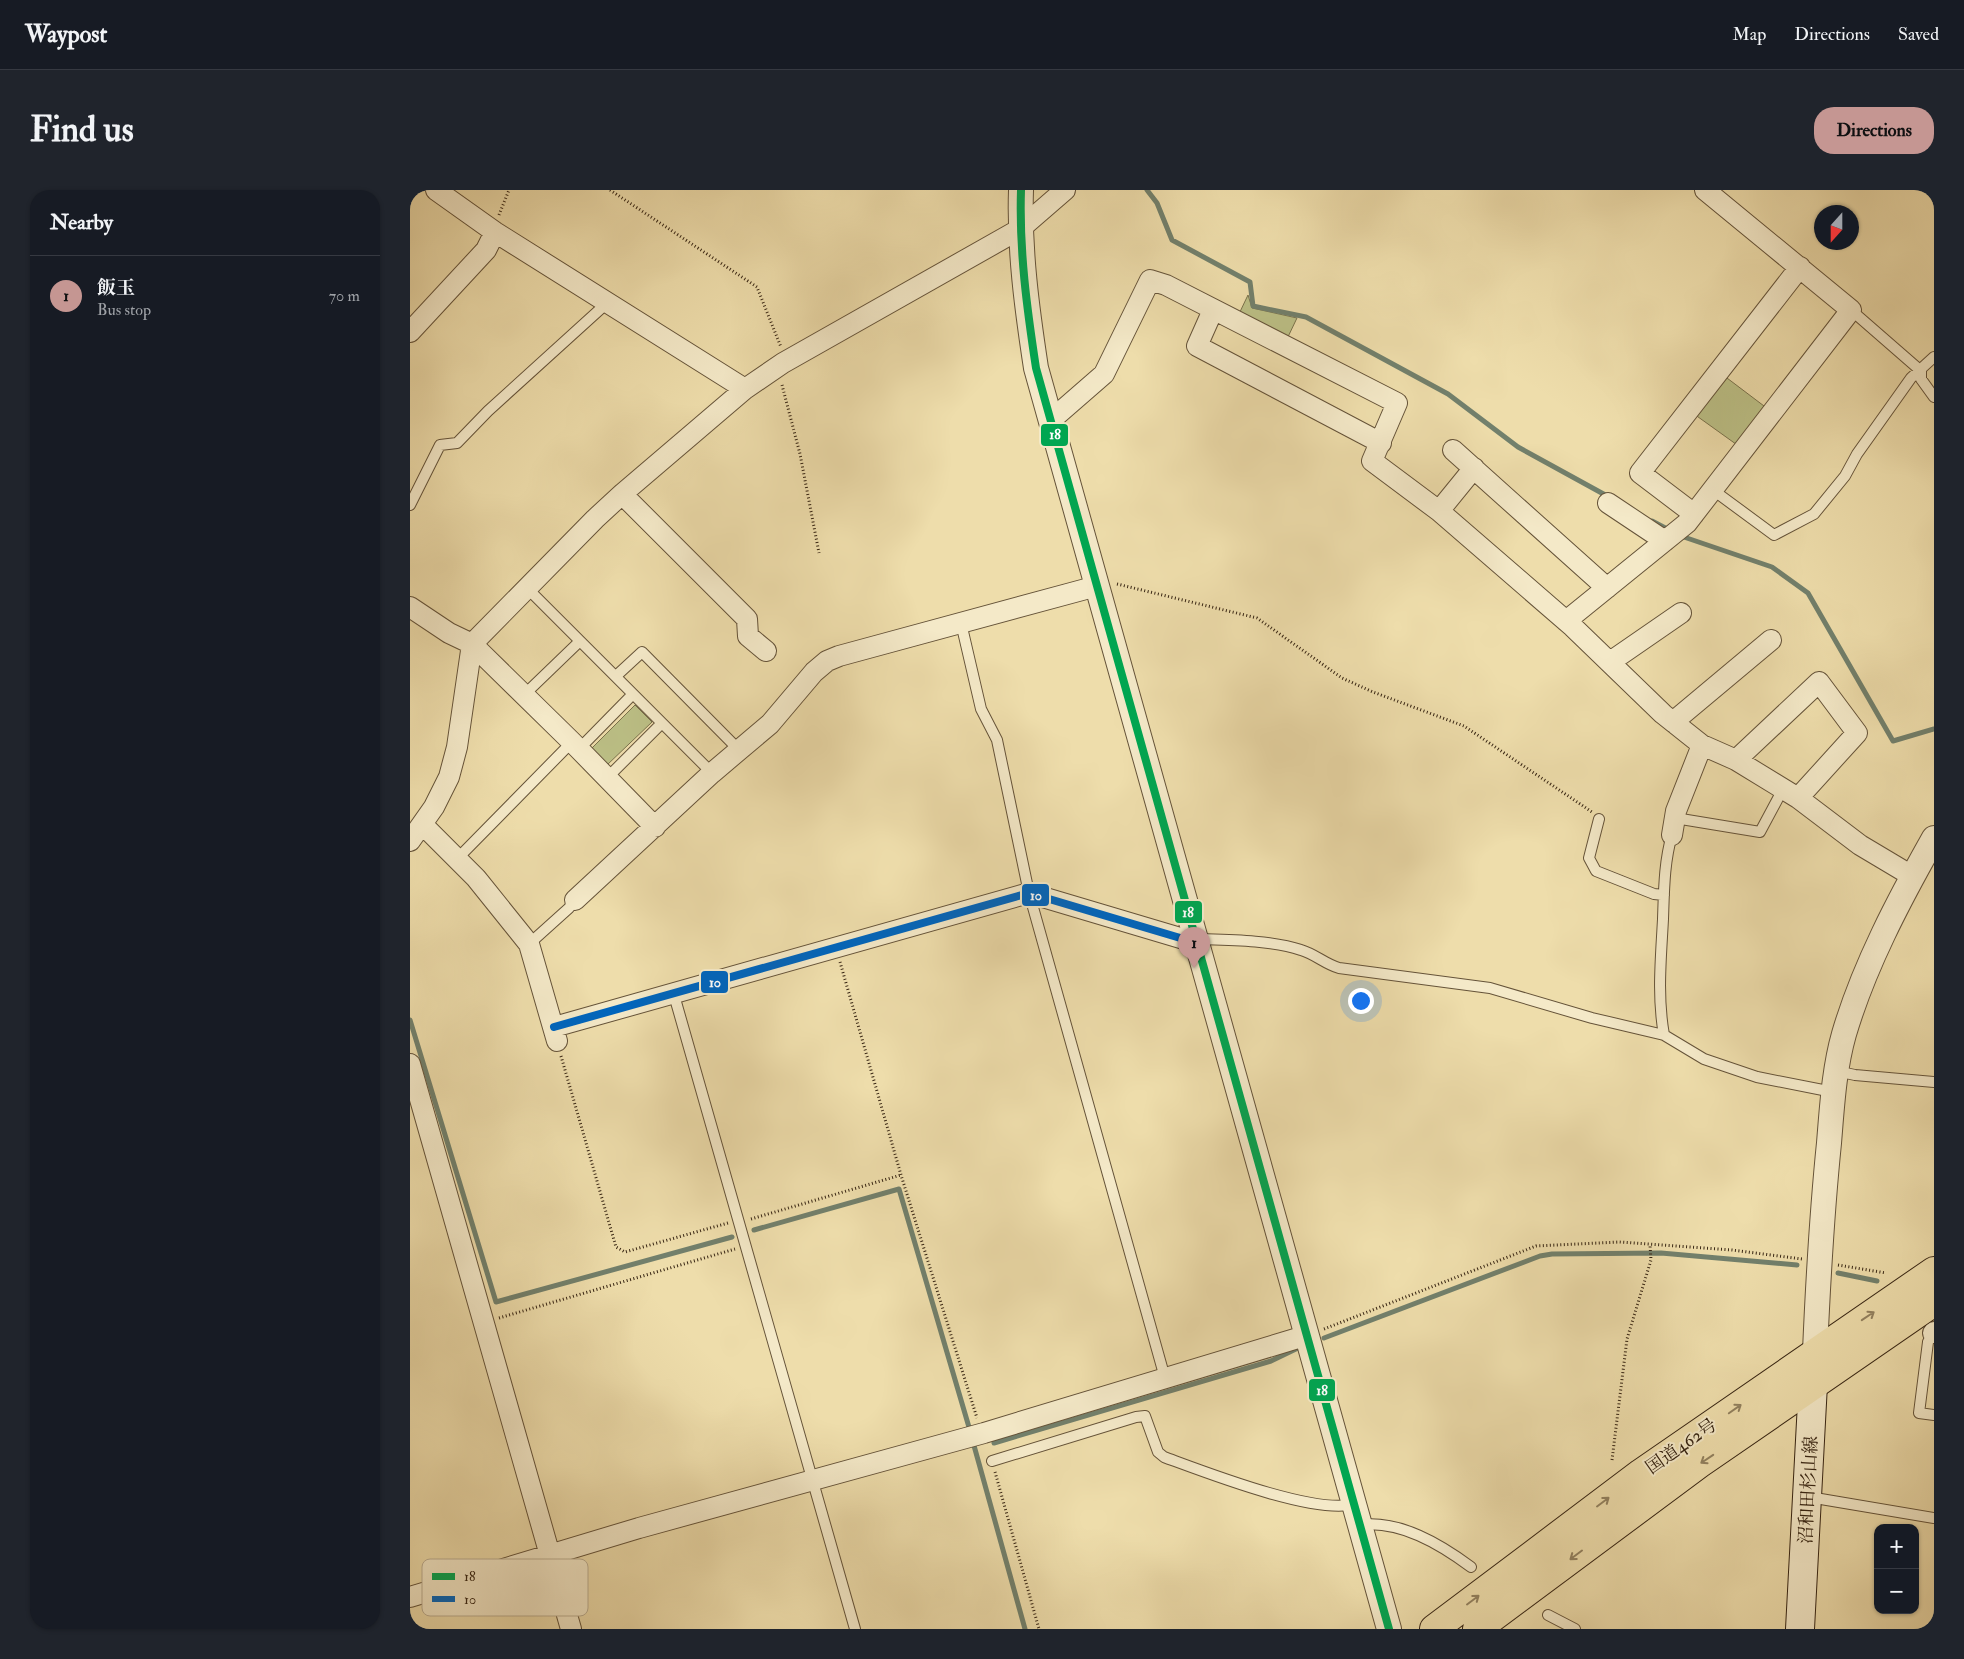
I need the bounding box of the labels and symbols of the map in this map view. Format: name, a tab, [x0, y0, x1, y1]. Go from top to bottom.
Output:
north arrow	[1814, 205, 1859, 250]
line badge: 18	[1040, 423, 1069, 447]
text: 18	[1049, 426, 1061, 443]
line badge: 10	[1021, 883, 1050, 907]
text: 10	[1030, 887, 1042, 904]
line badge: 18	[1174, 900, 1203, 924]
text: 18	[1182, 904, 1194, 921]
pin: 1	[1178, 927, 1210, 968]
line badge: 10	[700, 970, 729, 994]
text: 10	[709, 974, 721, 991]
your location	[1348, 988, 1374, 1014]
one-way arrow	[1861, 1310, 1875, 1320]
line badge: 18	[1308, 1378, 1336, 1402]
text: 18	[1316, 1382, 1328, 1399]
one-way arrow	[1728, 1404, 1742, 1414]
street label: 国道462号	[1641, 1413, 1721, 1479]
street label: 沼和田杉山線	[1794, 1435, 1823, 1545]
one-way arrow	[1700, 1453, 1714, 1464]
one-way arrow	[1596, 1497, 1610, 1507]
one-way arrow	[1570, 1550, 1583, 1561]
legend	[422, 1559, 588, 1616]
text: 18	[464, 1568, 476, 1585]
text: 10	[464, 1591, 476, 1608]
one-way arrow	[1466, 1594, 1479, 1605]

